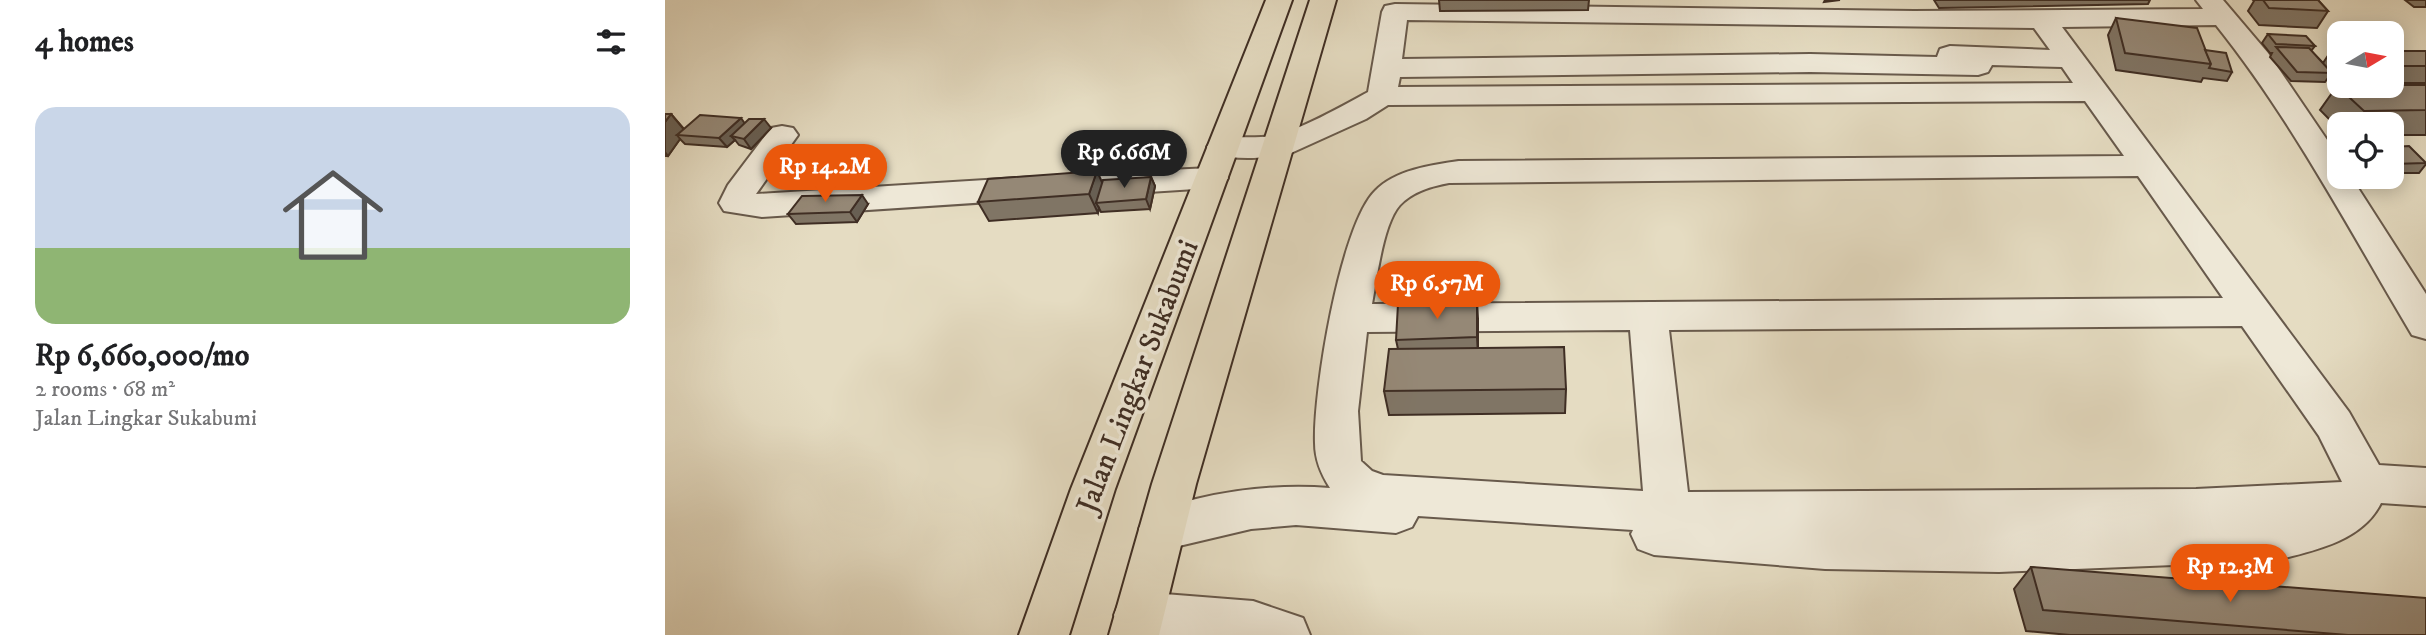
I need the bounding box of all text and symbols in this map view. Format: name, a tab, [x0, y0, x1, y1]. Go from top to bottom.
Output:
north arrow	[2327, 21, 2405, 98]
map controls	[2327, 21, 2404, 189]
icon: filters	[592, 23, 630, 61]
text: 4 homes	[35, 24, 134, 61]
button: locate	[2327, 112, 2404, 189]
pin: Rp 6.66M	[1052, 130, 1196, 190]
text: Rp 6.66M	[1077, 138, 1171, 167]
pin: Rp 14.2M	[753, 144, 897, 204]
icon: home	[270, 152, 396, 278]
text: Rp 14.2M	[779, 152, 871, 181]
street label: Jalan Lingkar Sukabumi	[1068, 235, 1208, 521]
pin: Rp 6.57M	[1365, 262, 1509, 321]
text: Rp 6.57M	[1390, 269, 1484, 298]
text: Rp 6,660,000/mo	[35, 338, 249, 375]
text: 2 rooms · 68 m²	[35, 375, 175, 404]
text: Jalan Lingkar Sukabumi	[35, 404, 257, 433]
pin: Rp 12.3M	[2158, 544, 2302, 604]
text: Rp 12.3M	[2187, 552, 2273, 581]

